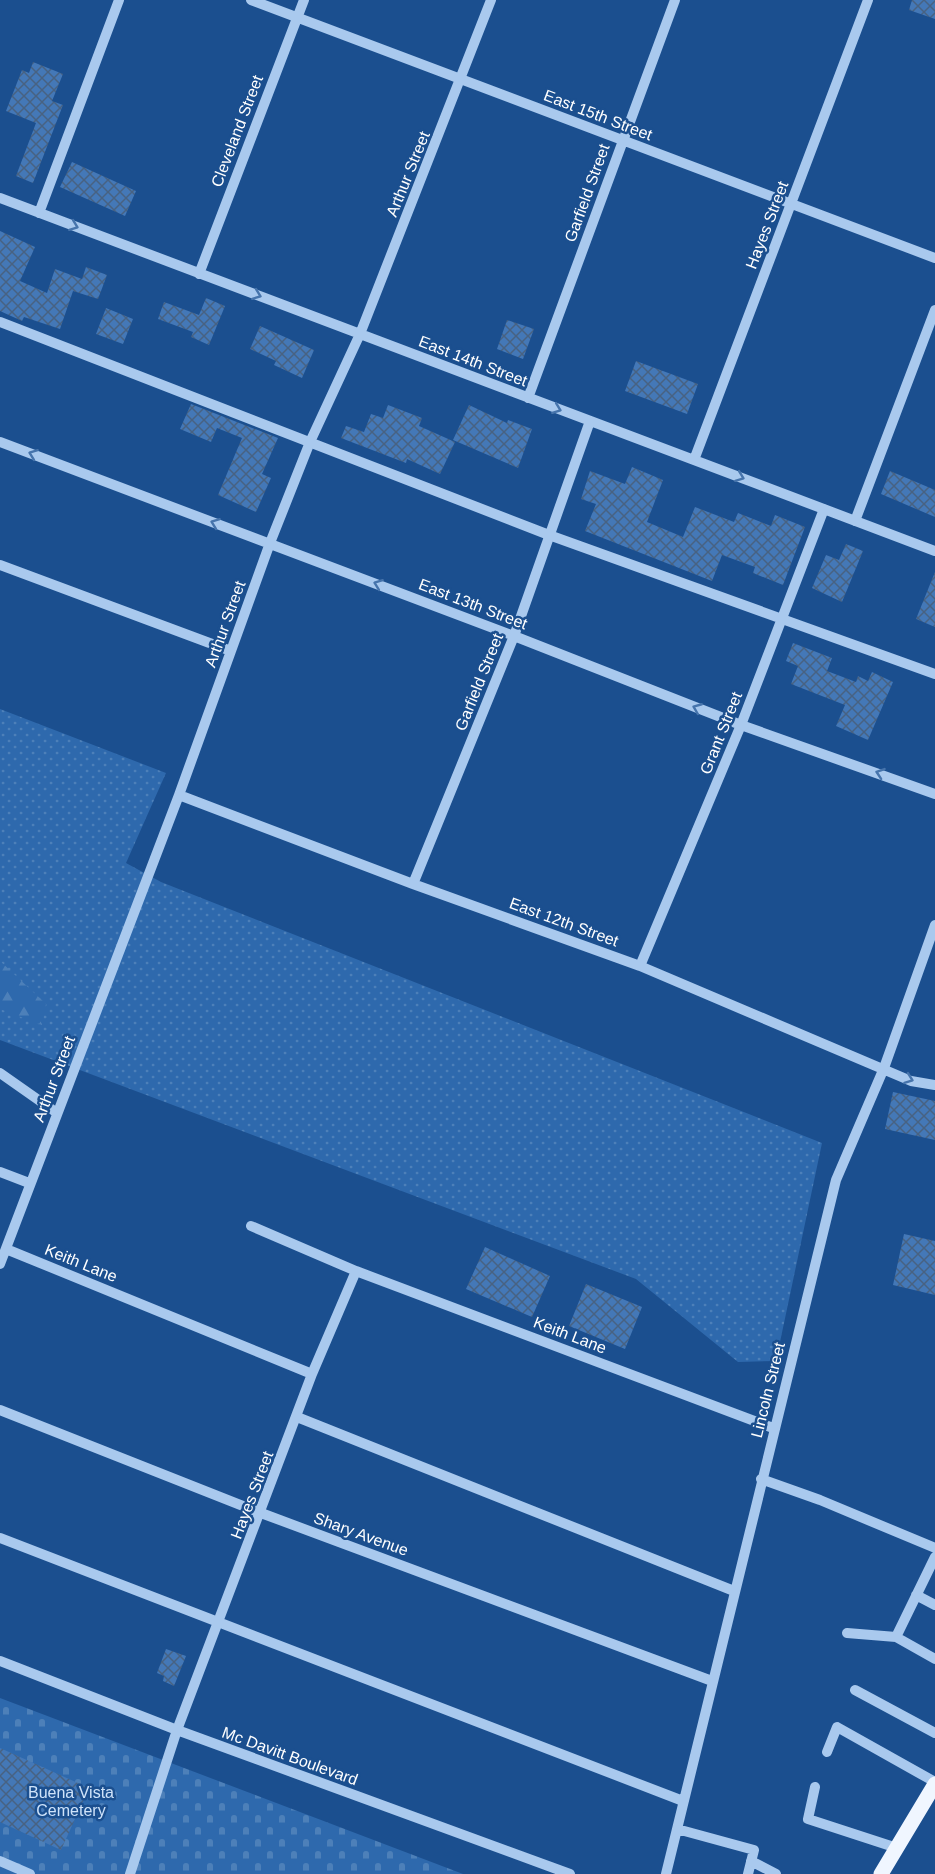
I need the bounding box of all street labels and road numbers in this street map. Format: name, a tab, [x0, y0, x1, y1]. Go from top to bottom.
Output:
street label: Cleveland Street	[208, 72, 266, 189]
street label: East 15th Street	[541, 87, 655, 144]
street label: Arthur Street	[383, 128, 433, 219]
street label: Garfield Street	[561, 141, 613, 244]
street label: Hayes Street	[742, 178, 792, 271]
street label: East 14th Street	[416, 333, 530, 390]
street label: East 13th Street	[416, 576, 530, 633]
street label: Arthur Street	[202, 578, 249, 670]
street label: Garfield Street	[452, 630, 506, 733]
street label: Grant Street	[697, 689, 745, 777]
street label: East 12th Street	[507, 894, 621, 950]
street label: Arthur Street	[30, 1033, 78, 1124]
street label: Keith Lane	[42, 1241, 120, 1285]
street label: Keith Lane	[531, 1313, 609, 1357]
street label: Lincoln Street	[748, 1340, 788, 1440]
street label: Hayes Street	[227, 1448, 277, 1541]
street label: Shary Avenue	[311, 1509, 411, 1559]
street label: Mc Davitt Boulevard	[220, 1724, 360, 1788]

